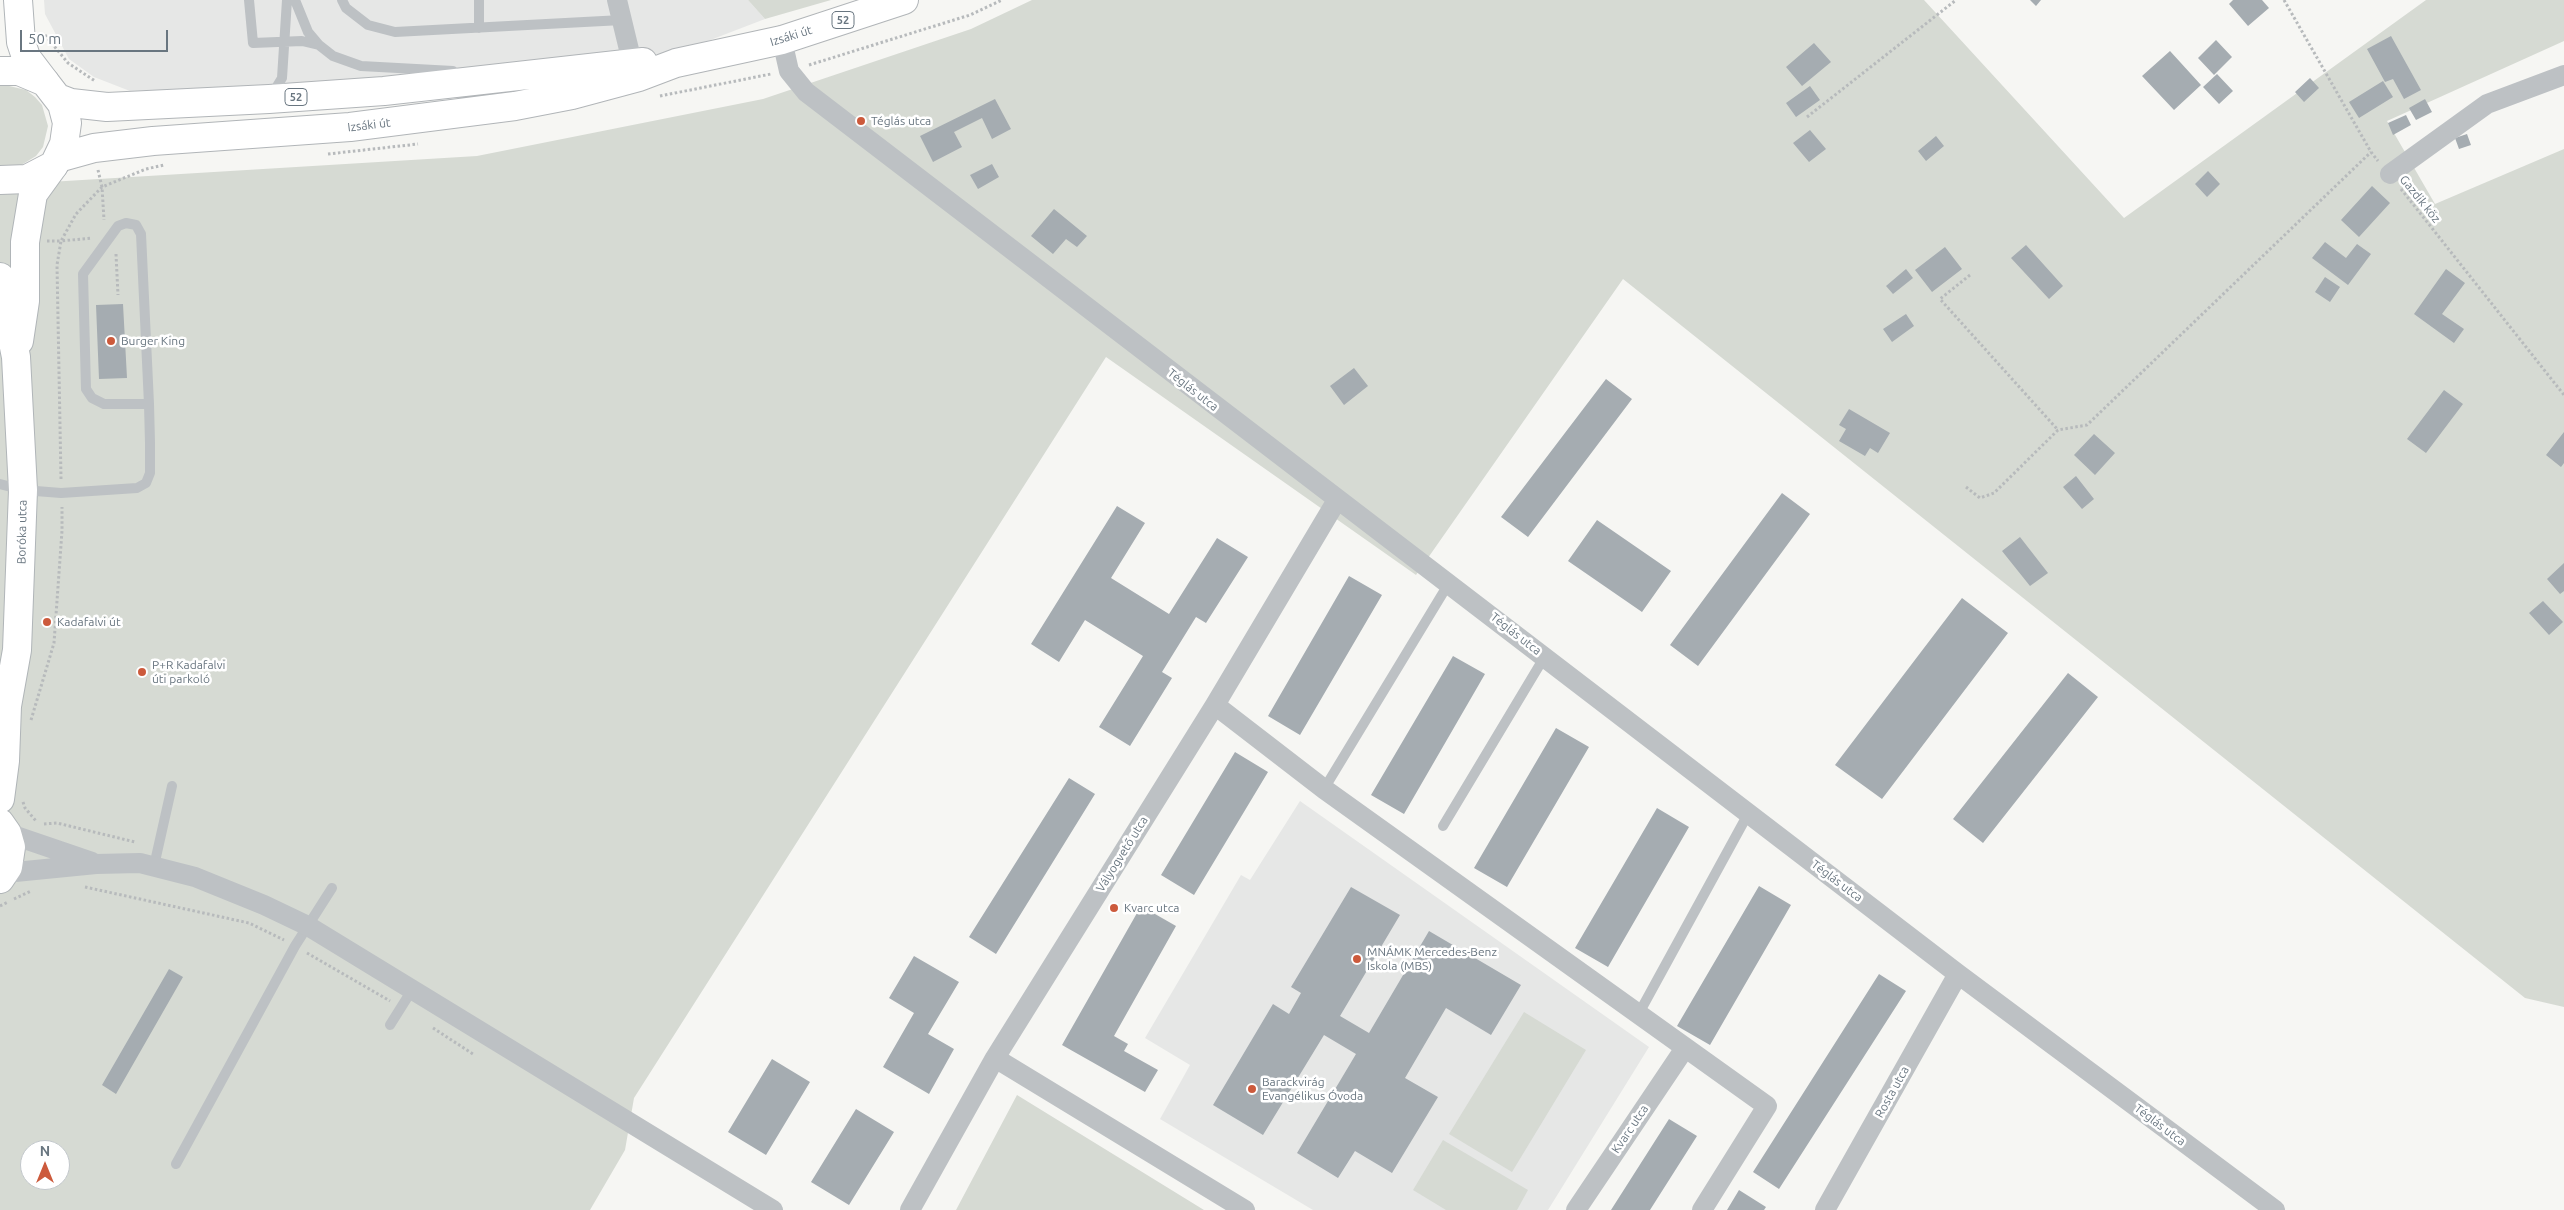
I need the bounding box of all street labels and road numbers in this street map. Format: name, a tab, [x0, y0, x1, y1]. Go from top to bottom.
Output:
road number: 52	[832, 12, 854, 28]
street label: Izsáki út	[768, 23, 814, 49]
road number: 52	[285, 88, 307, 105]
street label: Izsáki út	[347, 115, 391, 135]
street label: Gazdik köz	[2397, 173, 2443, 225]
street label: Téglás utca	[1165, 366, 1221, 414]
street label: Boróka utca	[14, 500, 30, 564]
street label: Téglás utca	[1488, 610, 1544, 658]
street label: Vályogvető utca	[1093, 813, 1151, 895]
street label: Téglás utca	[1809, 857, 1865, 905]
street label: Rosta utca	[1872, 1064, 1912, 1120]
street label: Téglás utca	[2132, 1101, 2188, 1149]
street label: Kvarc utca	[1609, 1102, 1651, 1156]

